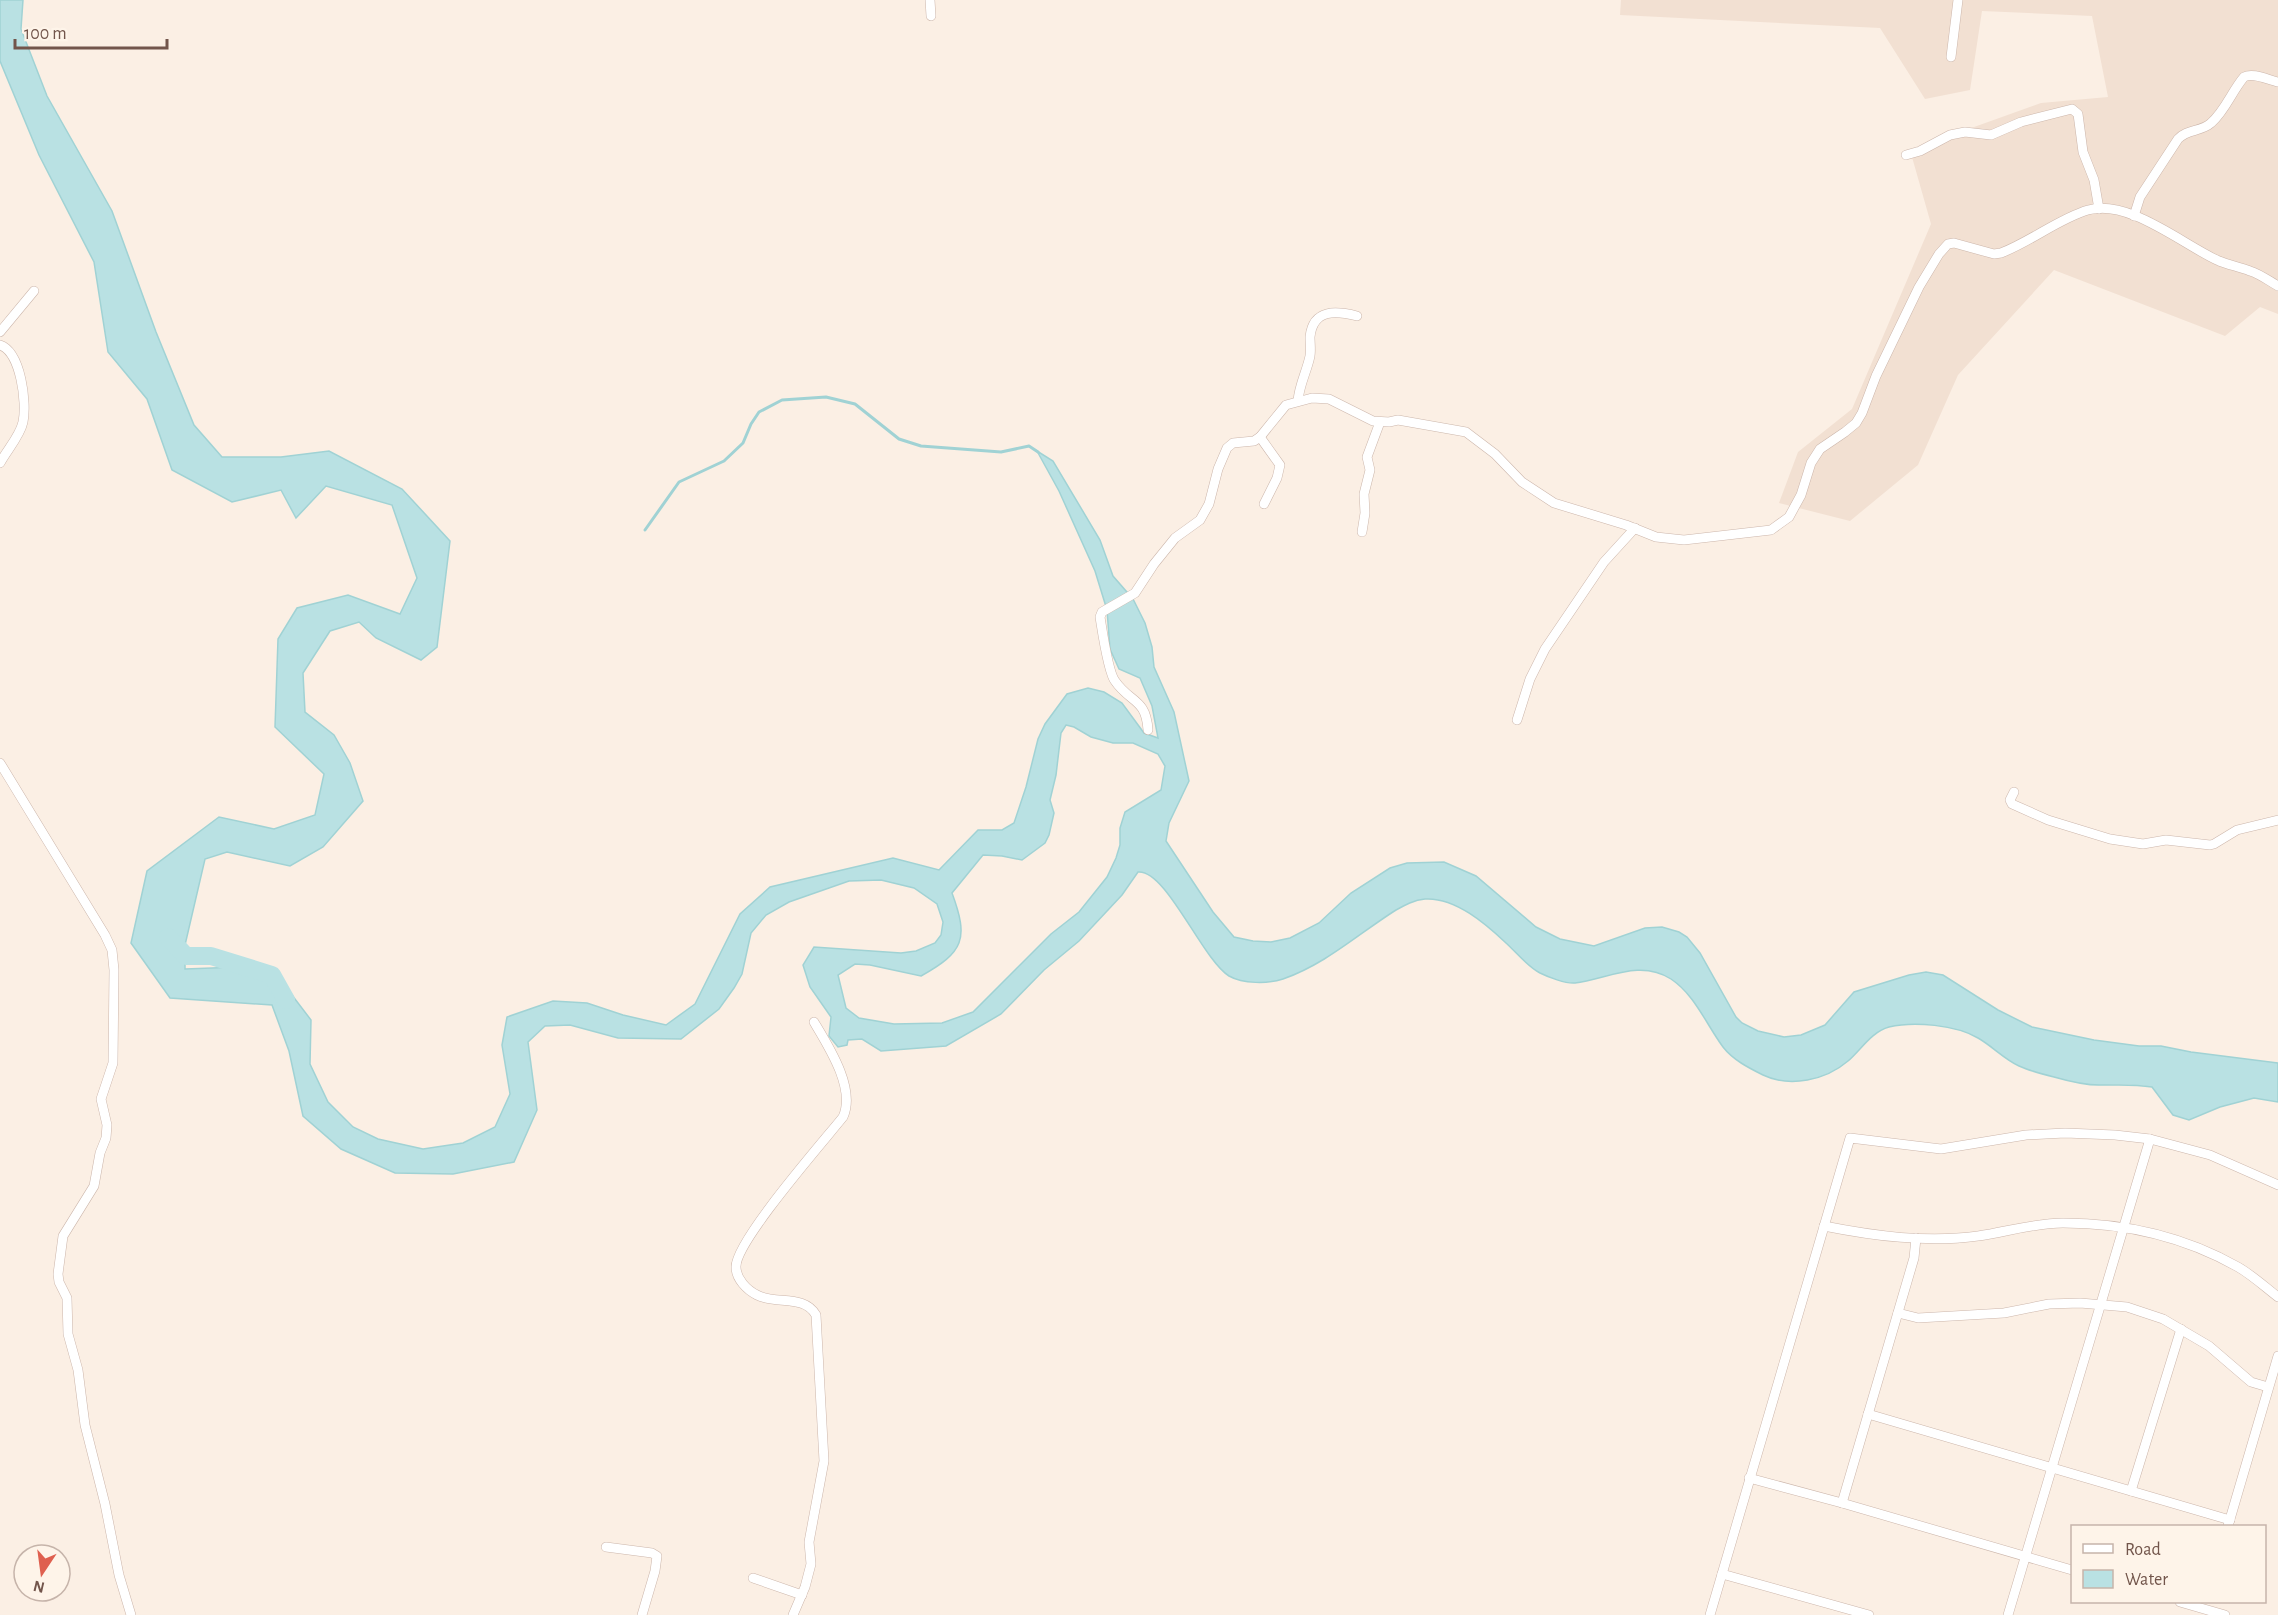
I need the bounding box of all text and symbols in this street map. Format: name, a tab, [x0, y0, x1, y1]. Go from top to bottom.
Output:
scale bar	[15, 12, 166, 50]
text: 100 m	[24, 25, 67, 43]
legend	[2071, 1525, 2266, 1603]
text: Road	[2125, 1541, 2161, 1559]
north arrow	[12, 1543, 72, 1603]
text: Water	[2125, 1571, 2168, 1589]
text: N	[32, 1578, 46, 1596]

